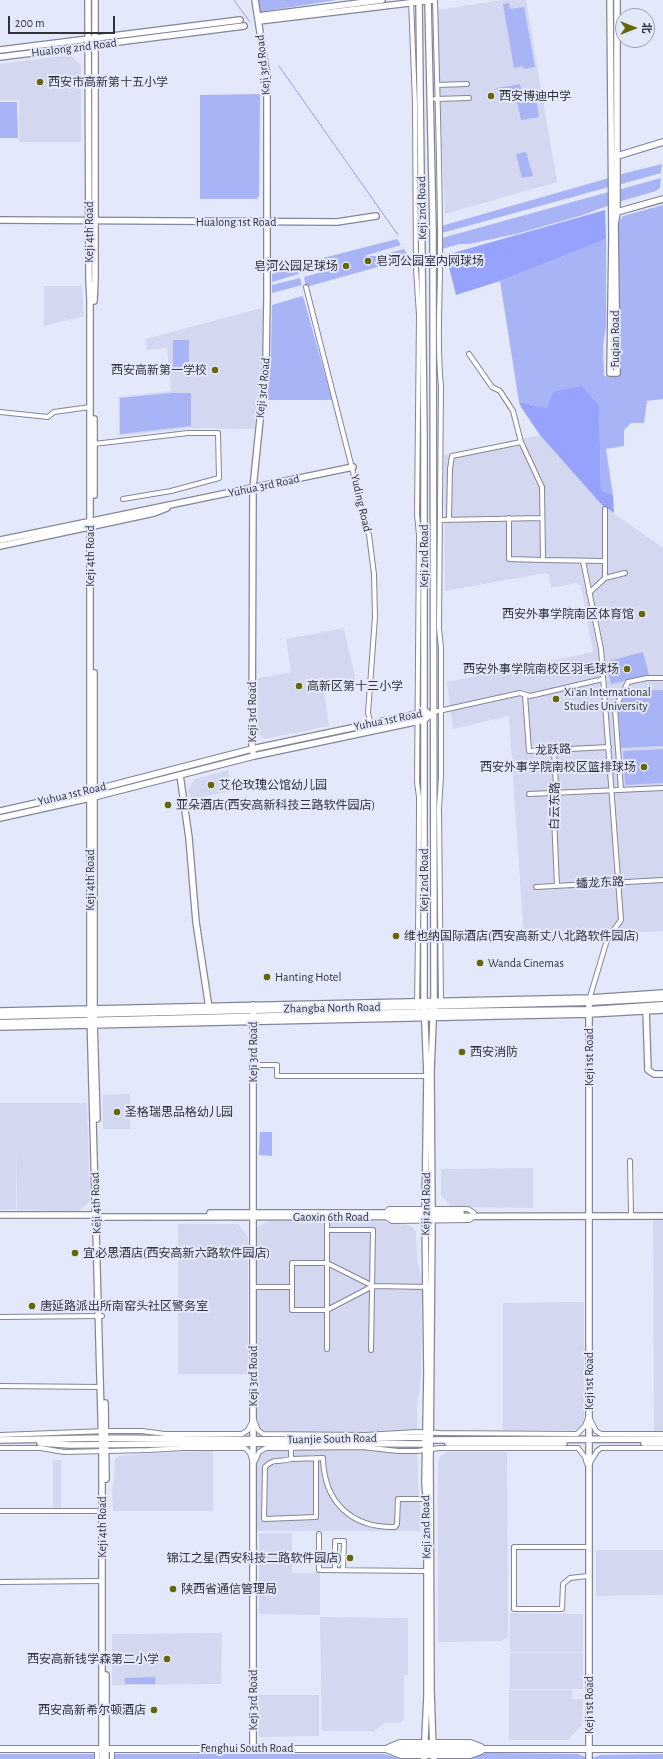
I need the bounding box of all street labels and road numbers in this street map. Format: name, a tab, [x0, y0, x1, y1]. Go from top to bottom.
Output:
street label: Keji 3rd Road	[253, 34, 273, 96]
street label: Hualong 2nd Road	[30, 36, 118, 60]
street label: Keji 2nd Road	[414, 176, 430, 240]
street label: Keji 4th Road	[82, 201, 96, 263]
street label: Hualong 1st Road	[196, 215, 276, 229]
street label: Fuqian Road	[608, 310, 622, 368]
street label: Keji 3rd Road	[253, 357, 273, 419]
street label: Yuhua 3rd Road	[227, 471, 301, 501]
street label: Yuding Road	[347, 473, 375, 533]
street label: Keji 2nd Road	[417, 524, 431, 588]
street label: Keji 4th Road	[83, 525, 97, 587]
street label: Keji 3rd Road	[245, 682, 259, 742]
street label: Yuhua 1st Road	[352, 706, 424, 734]
street label: 龙跃路	[535, 742, 571, 758]
street label: Yuhua 1st Road	[36, 779, 108, 809]
street label: 白云东路	[547, 782, 563, 830]
street label: Keji 2nd Road	[417, 848, 431, 912]
street label: Keji 4th Road	[83, 849, 97, 911]
street label: 蟠龙东路	[576, 875, 624, 891]
street label: Zhangba North Road	[283, 1000, 381, 1016]
street label: Keji 3rd Road	[246, 1022, 260, 1082]
street label: Keji 1st Road	[582, 1028, 596, 1086]
street label: Keji 4th Road	[88, 1172, 104, 1234]
street label: Keji 2nd Road	[418, 1172, 434, 1236]
street label: Gaoxin 6th Road	[293, 1210, 369, 1224]
street label: Keji 3rd Road	[246, 1346, 260, 1406]
street label: Keji 1st Road	[582, 1352, 596, 1410]
street label: Tuanjie South Road	[287, 1431, 377, 1447]
street label: Keji 2nd Road	[418, 1495, 434, 1559]
street label: Keji 4th Road	[95, 1496, 109, 1558]
street label: Keji 3rd Road	[246, 1670, 260, 1730]
street label: Keji 1st Road	[582, 1676, 596, 1734]
street label: Fenghui South Road	[201, 1741, 293, 1755]

